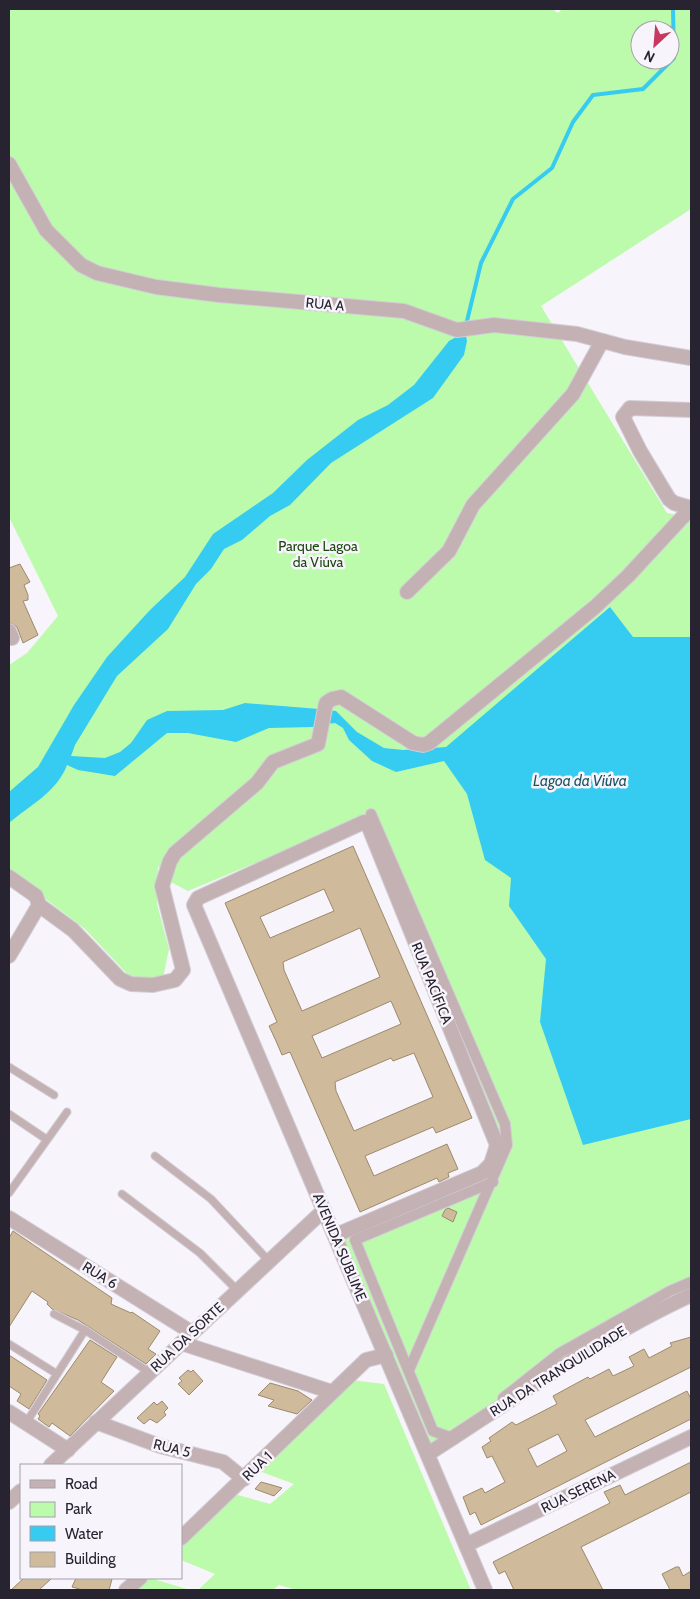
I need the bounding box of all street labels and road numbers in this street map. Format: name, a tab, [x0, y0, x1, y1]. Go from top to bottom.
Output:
street label: RUA A	[305, 293, 345, 315]
street label: RUA PACÍFICA	[407, 940, 457, 1027]
street label: AVENIDA SUBLIME	[309, 1190, 371, 1304]
street label: RUA 6	[79, 1257, 121, 1293]
street label: RUA DA SORTE	[146, 1298, 228, 1376]
street label: RUA DA TRANQUILIDADE	[486, 1321, 630, 1420]
street label: RUA 5	[152, 1435, 192, 1461]
street label: RUA 1	[238, 1447, 276, 1485]
street label: RUA SERENA	[538, 1465, 619, 1517]

